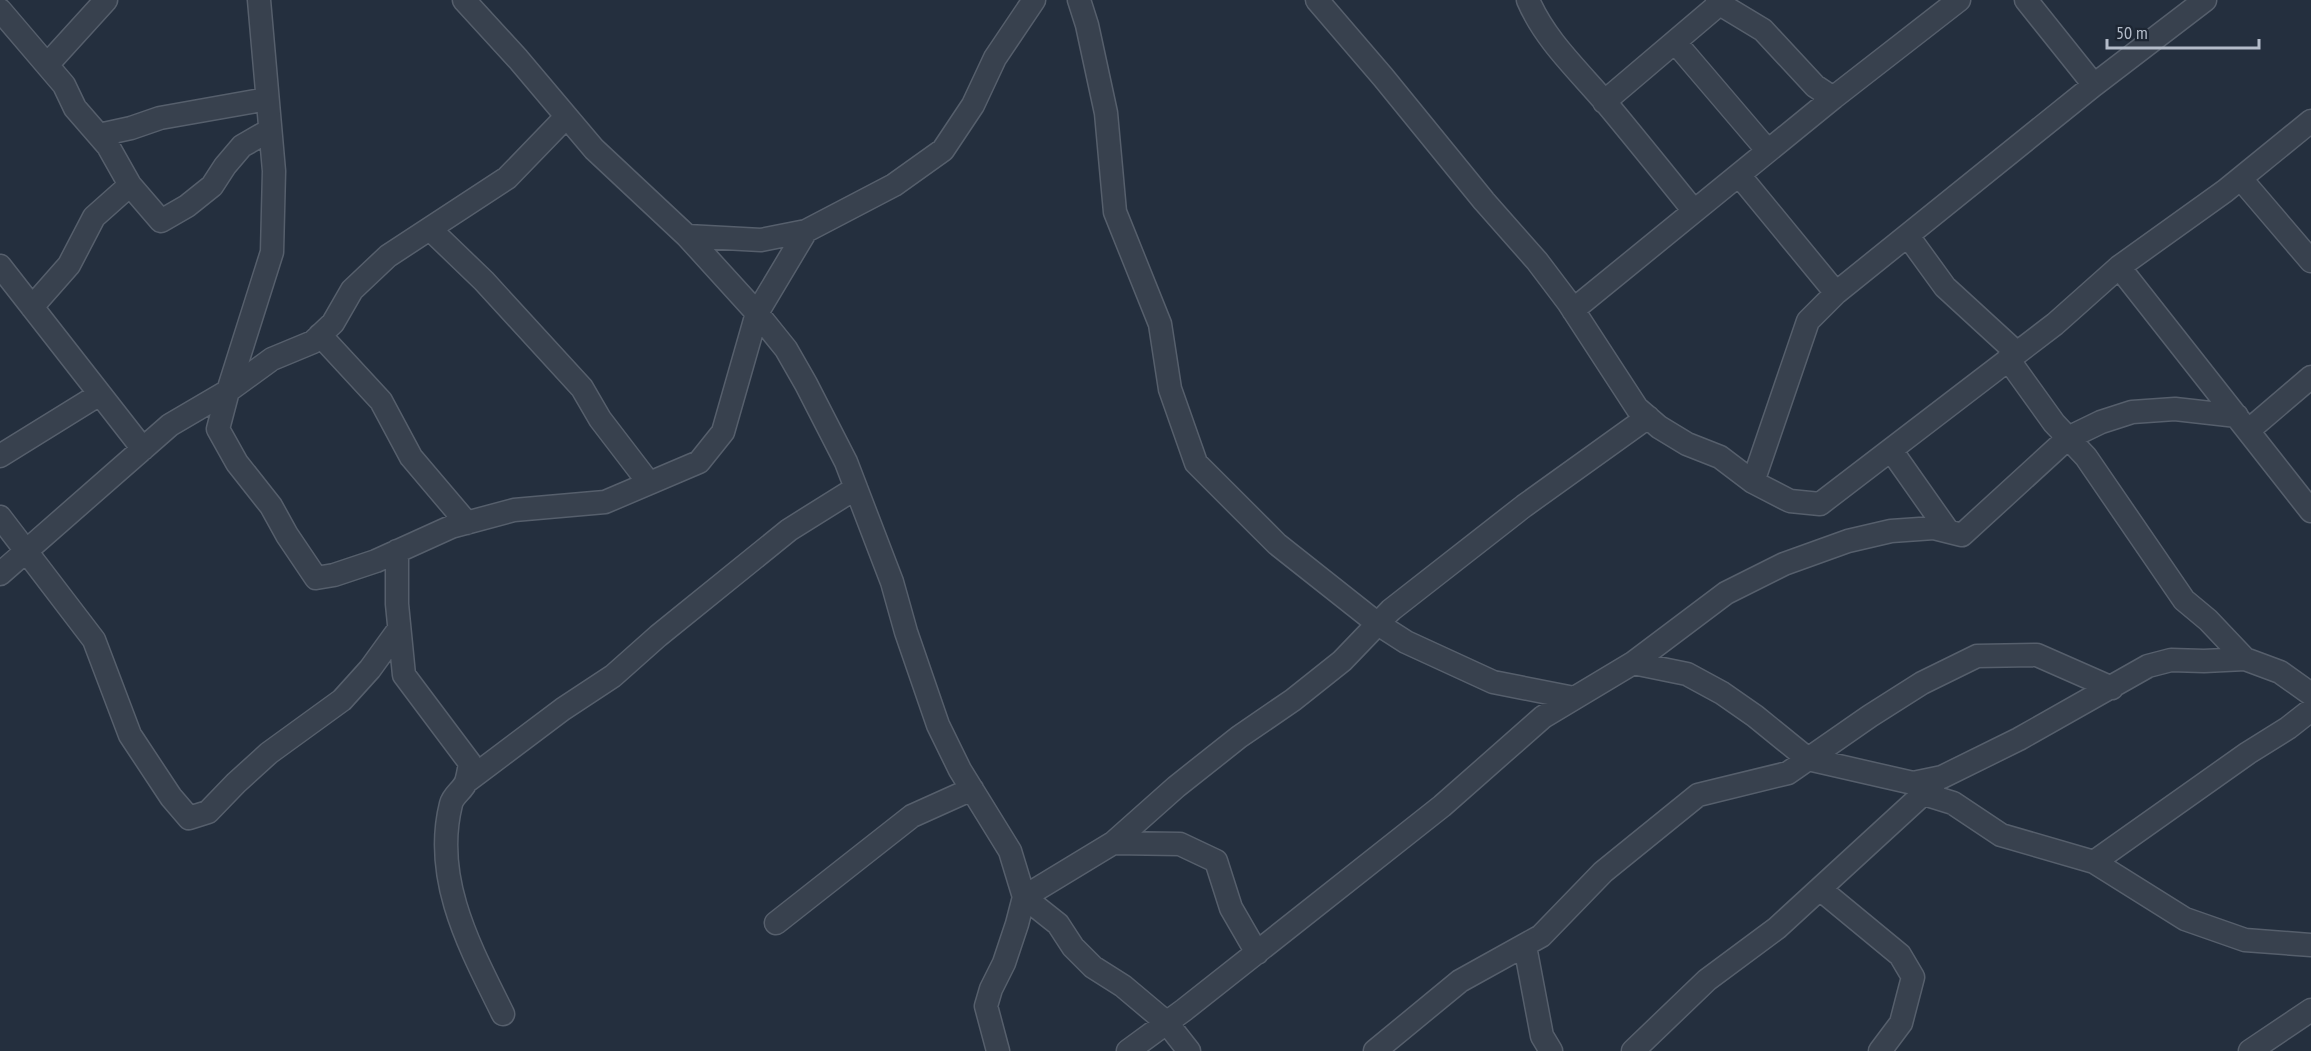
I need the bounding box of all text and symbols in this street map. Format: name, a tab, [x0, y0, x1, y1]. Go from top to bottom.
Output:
scale bar	[2107, 12, 2258, 50]
text: 50 m	[2116, 21, 2148, 44]

